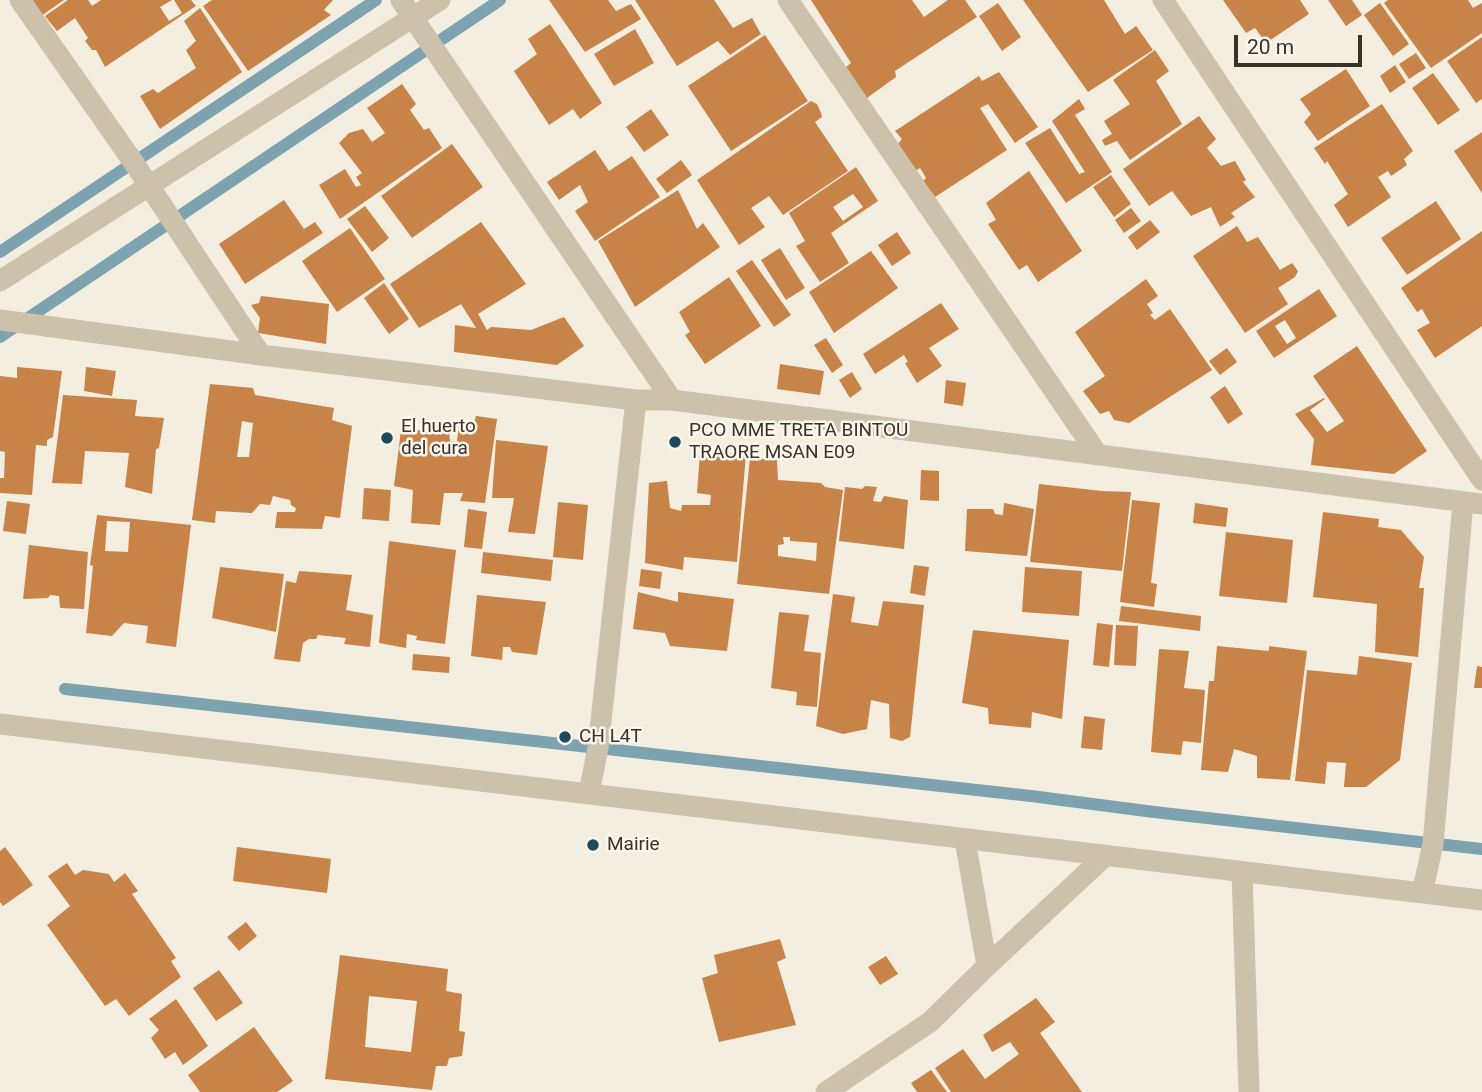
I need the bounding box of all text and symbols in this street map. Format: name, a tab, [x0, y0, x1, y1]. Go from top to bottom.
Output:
scale bar	[1237, 21, 1365, 65]
text: 20 m	[1247, 35, 1294, 59]
place label: El huerto del cura	[401, 416, 476, 460]
place label: PCO MME TRETA BINTOU TRAORE MSAN E09	[689, 420, 908, 464]
marker: El huerto del cura	[379, 430, 395, 446]
marker: PCO MME TRETA BINTOU TRAORE MSAN E09	[667, 434, 683, 450]
place label: CH L4T	[579, 726, 642, 748]
marker: CH L4T	[557, 729, 573, 745]
place label: Mairie	[607, 834, 660, 856]
marker: Mairie	[585, 837, 601, 853]

